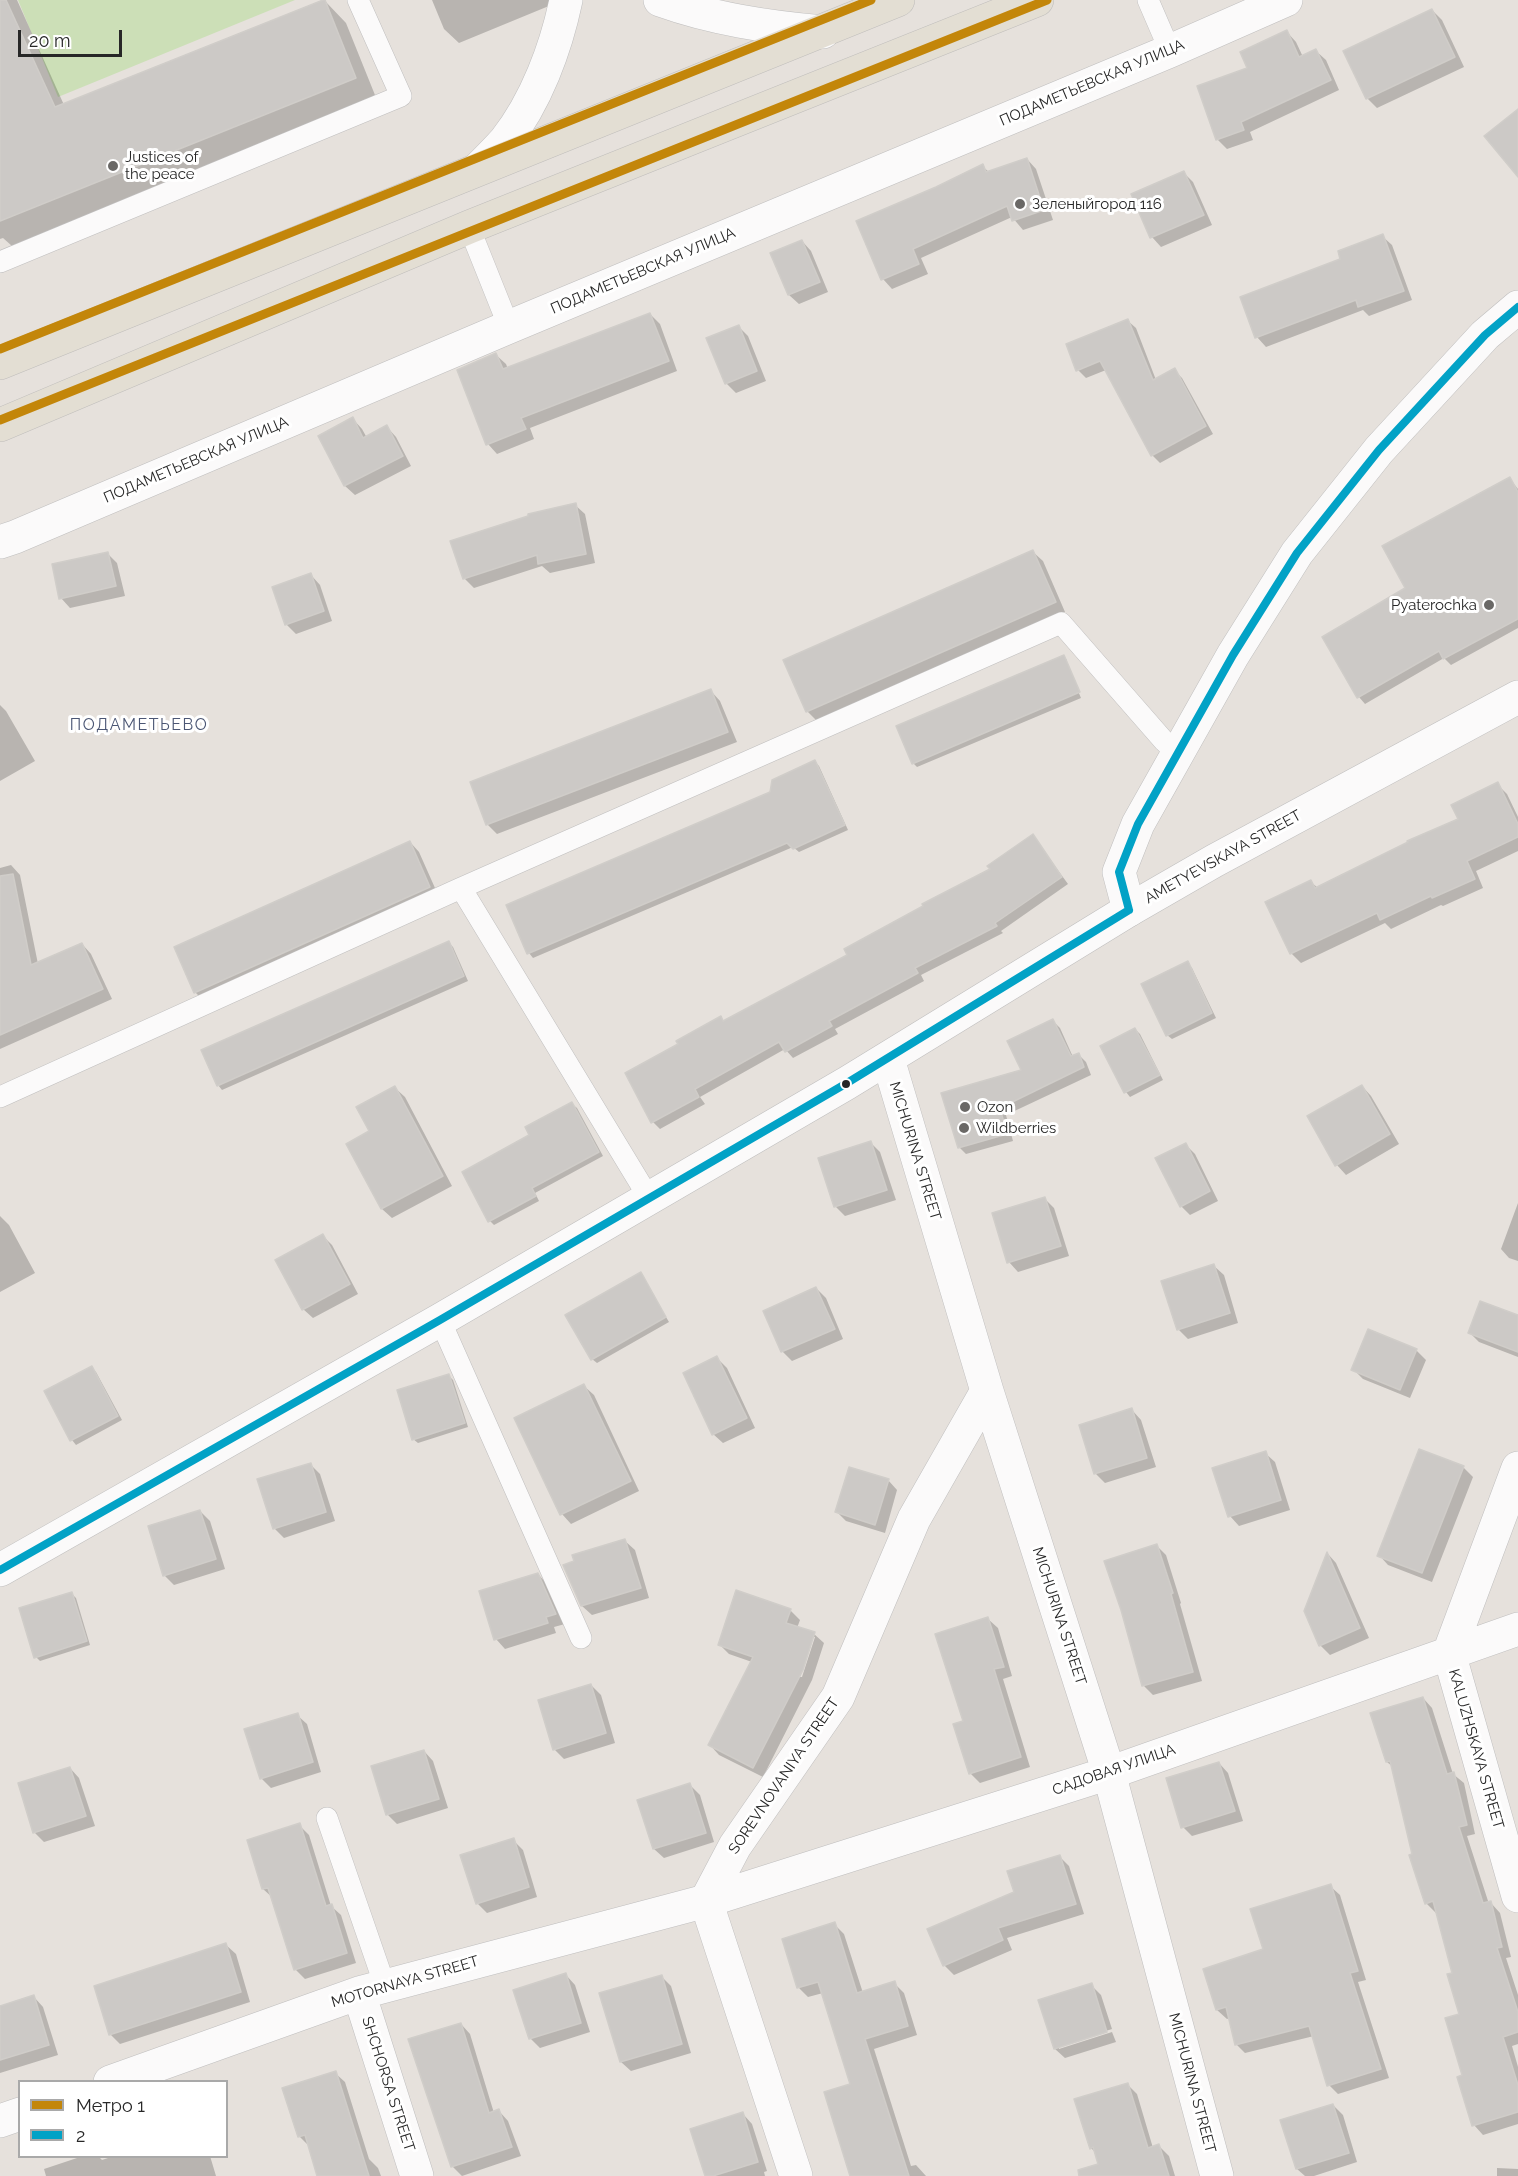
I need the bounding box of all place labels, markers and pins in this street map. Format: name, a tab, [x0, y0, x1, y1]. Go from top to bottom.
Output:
place label: Justices of the peace	[125, 148, 198, 183]
marker: Justices of the peace	[106, 159, 120, 173]
place label: Зеленыйгород 116	[1032, 195, 1162, 213]
marker: Зеленыйгород 116	[1013, 197, 1027, 211]
place label: Pyaterochka	[1391, 596, 1477, 614]
marker: Pyaterochka	[1482, 598, 1496, 612]
unlabelled marker	[840, 1078, 852, 1090]
place label: Ozon	[977, 1098, 1013, 1116]
marker: Ozon	[958, 1100, 972, 1114]
place label: Wildberries	[976, 1119, 1056, 1137]
marker: Wildberries	[957, 1121, 971, 1135]

